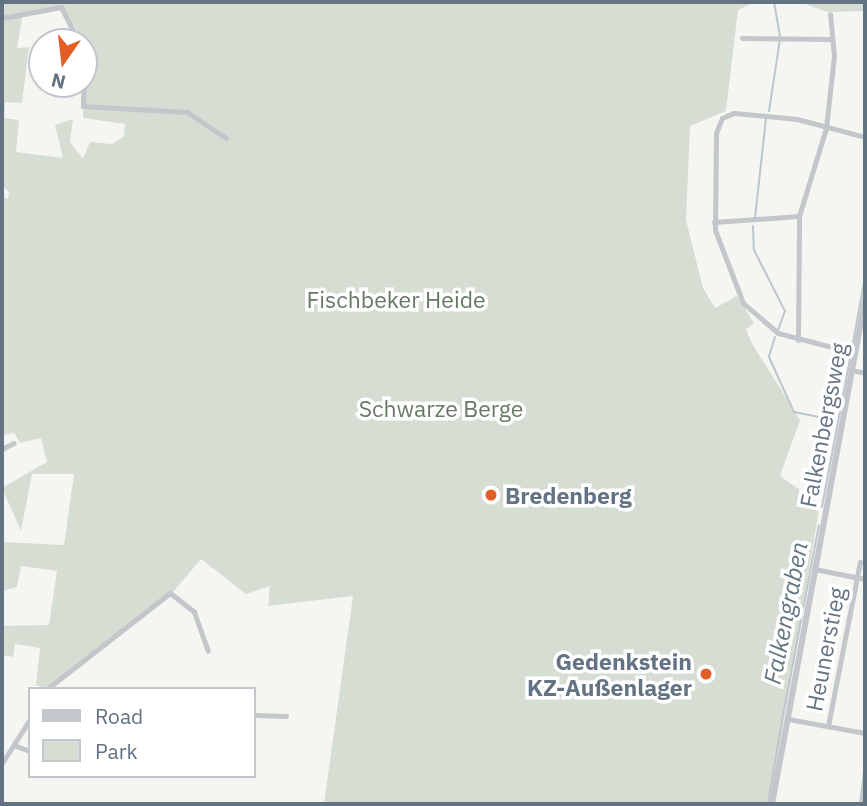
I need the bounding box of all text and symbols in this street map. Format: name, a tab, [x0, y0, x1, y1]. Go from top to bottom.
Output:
north arrow	[28, 28, 98, 98]
text: N	[49, 68, 68, 95]
park label: Fischbeker Heide	[306, 285, 486, 313]
street label: Falkenbergsweg	[793, 340, 853, 510]
park label: Schwarze Berge	[359, 394, 523, 422]
place label: Bredenberg	[505, 481, 632, 509]
marker: Bredenberg	[483, 487, 499, 503]
water label: Falkengraben	[758, 539, 814, 687]
street label: Heunerstieg	[799, 585, 851, 713]
place label: Gedenkstein KZ-Außenlager	[527, 647, 692, 701]
marker: Gedenkstein KZ-Außenlager	[698, 666, 714, 682]
legend	[28, 687, 256, 778]
text: Road	[95, 702, 143, 730]
text: Park	[95, 737, 138, 765]

